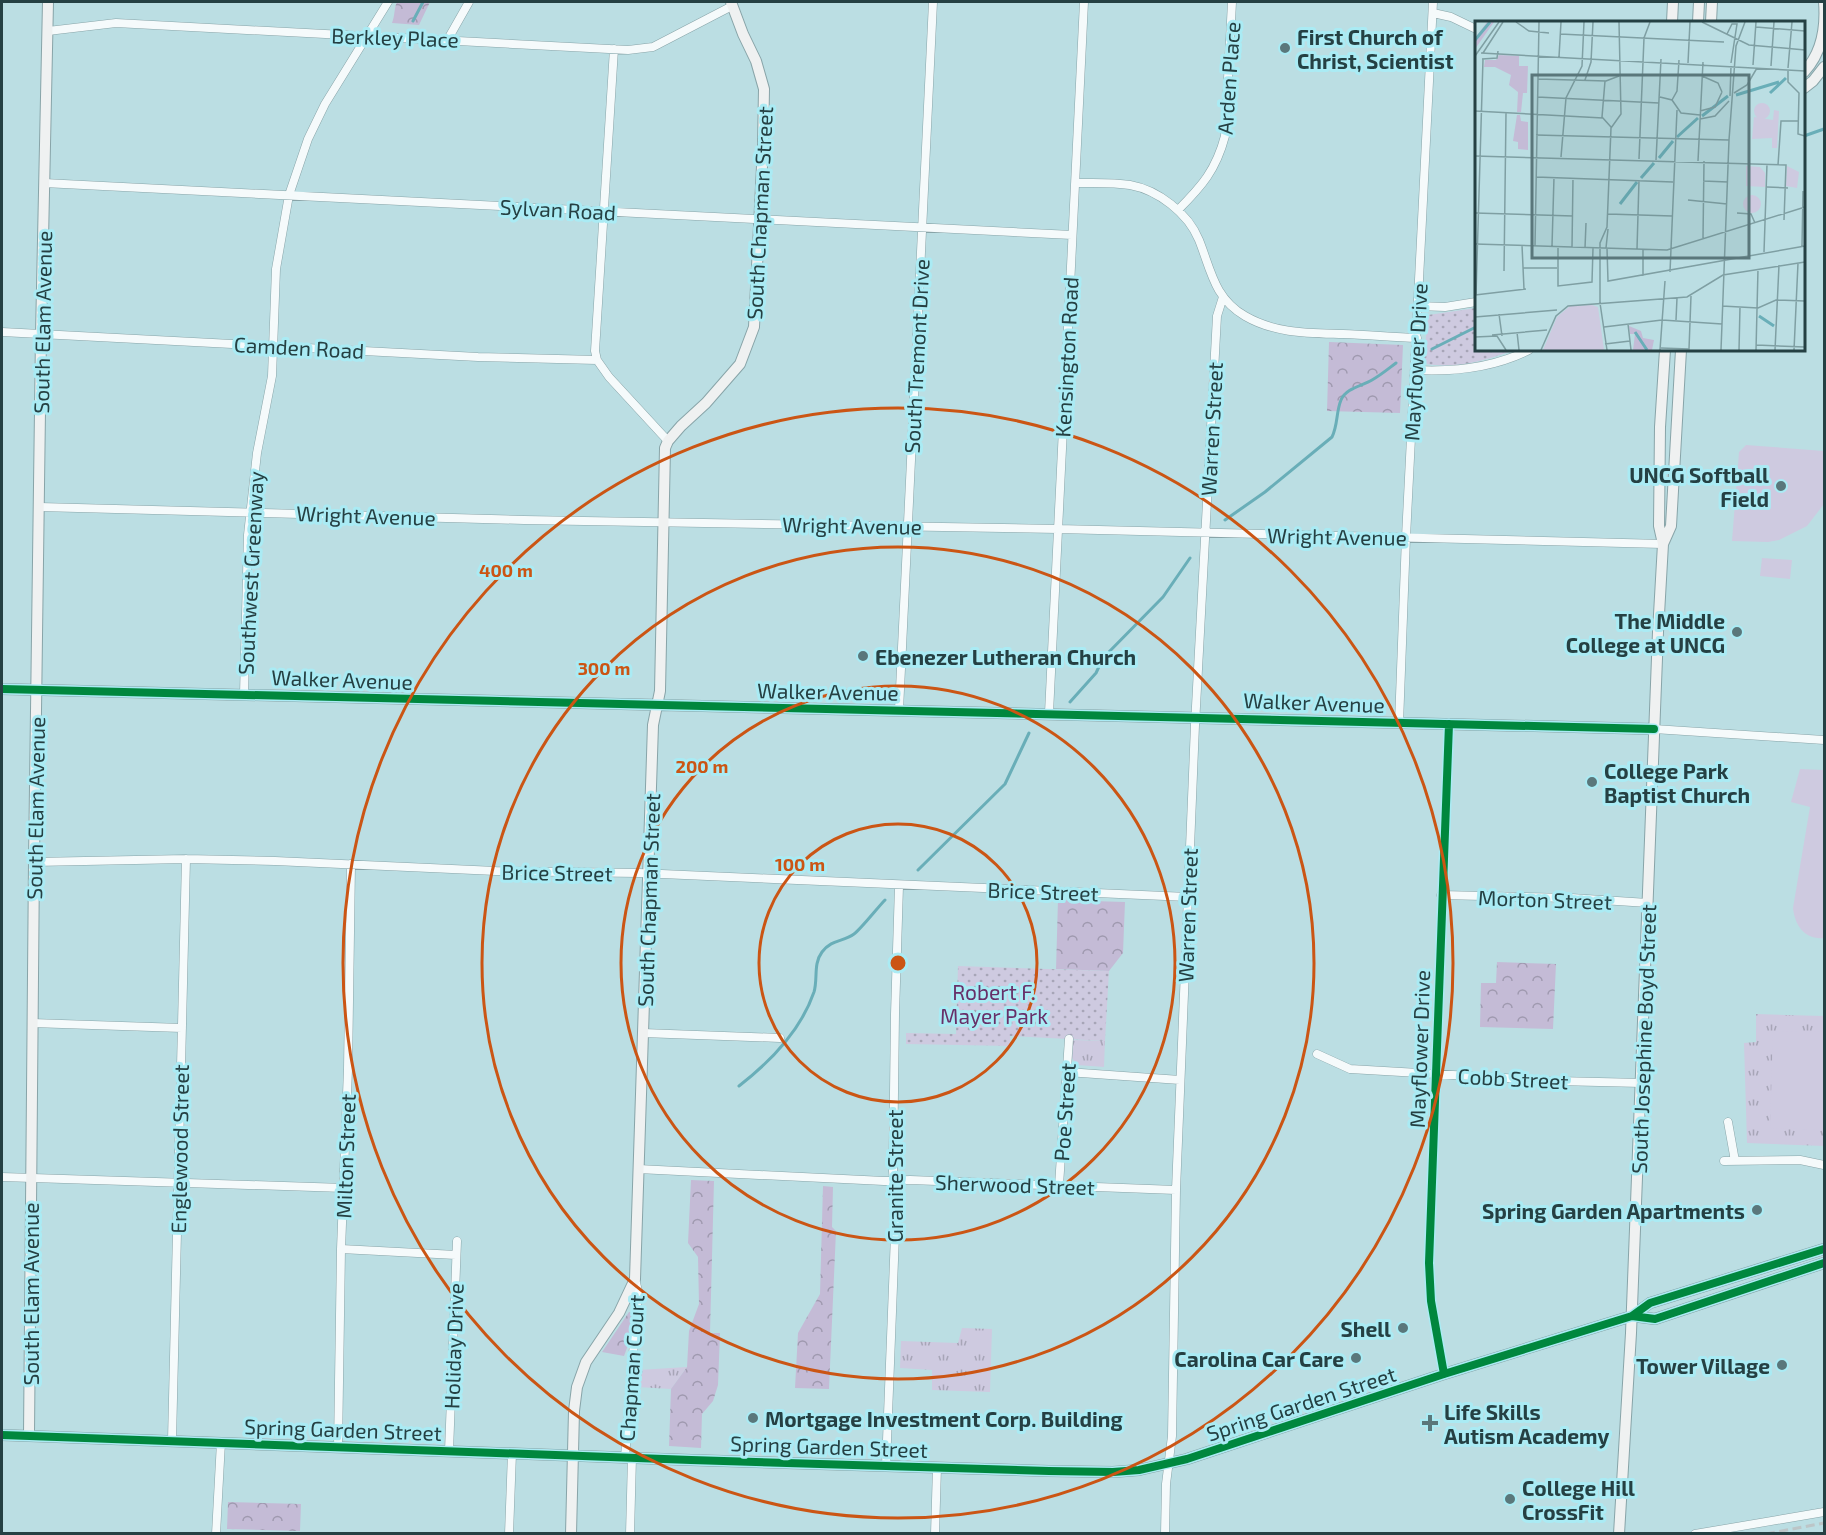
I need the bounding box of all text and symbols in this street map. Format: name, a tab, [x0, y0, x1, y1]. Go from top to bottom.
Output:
street label: Arden Place	[1212, 21, 1244, 135]
inset map	[1475, 21, 1805, 351]
street label: Berkley Place	[331, 22, 459, 52]
place label: First Church of Christ, Scientist	[1297, 24, 1454, 73]
marker: First Church of Christ, Scientist	[1278, 41, 1292, 55]
street label: South Chapman Street	[741, 106, 777, 320]
street label: Sylvan Road	[499, 193, 617, 225]
street label: South Elam Avenue	[28, 230, 56, 414]
street label: South Tremont Drive	[898, 258, 934, 454]
street label: Kensington Road	[1049, 276, 1083, 438]
street label: Mayflower Drive	[1398, 282, 1432, 442]
street label: Camden Road	[233, 331, 365, 363]
street label: Warren Street	[1195, 361, 1227, 497]
place label: UNCG Softball Field	[1629, 462, 1769, 511]
street label: Southwest Greenway	[232, 471, 268, 675]
marker: UNCG Softball Field	[1774, 479, 1788, 493]
street label: Wright Avenue	[296, 500, 436, 530]
street label: Wright Avenue	[782, 511, 922, 539]
street label: Wright Avenue	[1267, 522, 1407, 550]
text: 400 m	[479, 559, 533, 581]
place label: The Middle College at UNCG	[1566, 608, 1725, 657]
marker: The Middle College at UNCG	[1730, 625, 1744, 639]
place label: Ebenezer Lutheran Church	[875, 644, 1136, 669]
marker: Ebenezer Lutheran Church	[856, 649, 870, 663]
text: 300 m	[578, 657, 630, 679]
street label: Walker Avenue	[271, 664, 413, 694]
street label: Walker Avenue	[757, 677, 899, 705]
street label: Walker Avenue	[1243, 687, 1385, 717]
street label: South Elam Avenue	[21, 716, 49, 900]
text: 200 m	[676, 755, 728, 777]
place label: College Park Baptist Church	[1604, 758, 1750, 807]
marker: College Park Baptist Church	[1585, 775, 1599, 789]
street label: South Chapman Street	[632, 793, 664, 1007]
street label: Warren Street	[1172, 847, 1202, 983]
text: 100 m	[775, 853, 825, 875]
street label: Brice Street	[501, 859, 613, 885]
street label: Brice Street	[987, 877, 1099, 905]
street label: Morton Street	[1478, 884, 1612, 914]
street label: South Josephine Boyd Street	[1626, 904, 1660, 1174]
centre of rings	[888, 953, 908, 973]
street label: Mayflower Drive	[1404, 970, 1434, 1128]
park label: Robert F. Mayer Park	[940, 979, 1048, 1028]
street label: Poe Street	[1048, 1062, 1080, 1162]
street label: Cobb Street	[1457, 1063, 1569, 1093]
street label: Englewood Street	[165, 1064, 193, 1234]
street label: Milton Street	[330, 1093, 360, 1219]
street label: Granite Street	[882, 1110, 907, 1242]
street label: Sherwood Street	[935, 1169, 1095, 1199]
place label: Spring Garden Apartments	[1482, 1198, 1745, 1223]
street label: South Elam Avenue	[18, 1202, 43, 1386]
marker: Spring Garden Apartments	[1750, 1203, 1764, 1217]
street label: Holiday Drive	[438, 1283, 468, 1409]
street label: Chapman Court	[613, 1294, 649, 1442]
place label: Shell	[1340, 1316, 1391, 1341]
marker: Shell	[1396, 1321, 1410, 1335]
place label: Carolina Car Care	[1174, 1346, 1344, 1371]
marker: Carolina Car Care	[1349, 1351, 1363, 1365]
place label: Tower Village	[1636, 1353, 1770, 1378]
marker: Tower Village	[1775, 1358, 1789, 1372]
street label: Spring Garden Street	[1203, 1361, 1399, 1445]
place label: Life Skills Autism Academy	[1444, 1399, 1610, 1449]
place label: Mortgage Investment Corp. Building	[765, 1406, 1123, 1431]
marker: Mortgage Investment Corp. Building	[746, 1411, 760, 1425]
street label: Spring Garden Street	[244, 1413, 442, 1445]
marker: Life Skills Autism Academy	[1421, 1414, 1439, 1432]
street label: Spring Garden Street	[730, 1430, 928, 1462]
place label: College Hill CrossFit	[1522, 1475, 1635, 1524]
marker: College Hill CrossFit	[1503, 1492, 1517, 1506]

